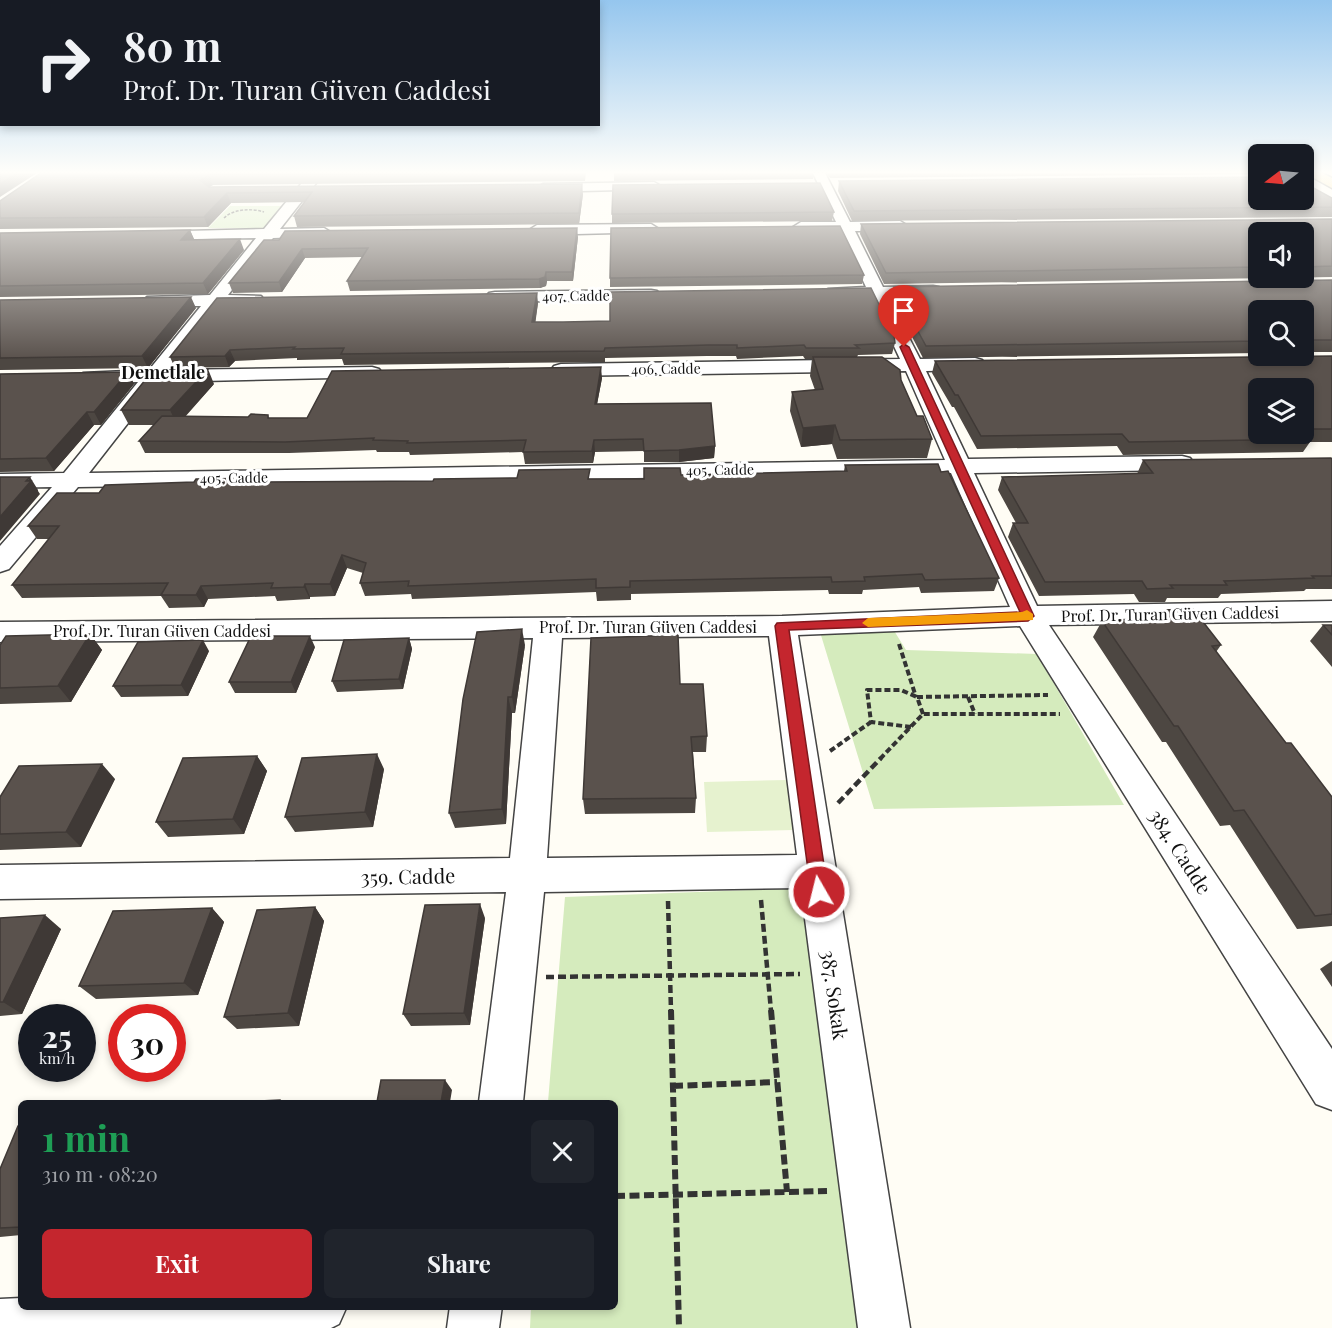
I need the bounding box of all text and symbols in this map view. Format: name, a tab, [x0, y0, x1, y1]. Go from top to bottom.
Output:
text: 80 m	[123, 17, 221, 73]
icon: right	[24, 24, 102, 102]
text: Prof. Dr. Turan Güven Caddesi	[123, 71, 491, 107]
north arrow	[1248, 144, 1314, 210]
map controls	[1248, 144, 1314, 444]
button: sound	[1248, 222, 1314, 288]
street label: 407. Cadde	[542, 285, 610, 306]
pin	[878, 285, 929, 347]
icon: arrive	[887, 294, 920, 327]
button: search	[1248, 300, 1314, 366]
street label: 406. Cadde	[631, 358, 701, 379]
district label: Demetlale	[121, 360, 205, 384]
button: layers	[1248, 378, 1314, 444]
street label: 405. Cadde	[686, 459, 754, 480]
street label: 405. Cadde	[200, 467, 268, 488]
street label: Prof. Dr. Turan Güven Caddesi	[1061, 601, 1280, 626]
street label: Prof. Dr. Turan Güven Caddesi	[539, 616, 757, 637]
street label: Prof. Dr. Turan Güven Caddesi	[53, 620, 271, 641]
street label: 384. Cadde	[1144, 803, 1219, 899]
position arrow	[787, 860, 851, 924]
street label: 359. Cadde	[360, 861, 456, 890]
street label: 387. Sokak	[816, 948, 855, 1041]
speed limit sign: 30	[108, 1004, 186, 1082]
text: 25	[42, 1016, 72, 1056]
text: km/h	[39, 1048, 75, 1068]
text: 1 min	[42, 1113, 130, 1161]
button: close	[531, 1120, 594, 1183]
text: 310 m · 08:20	[42, 1160, 158, 1187]
button: Exit	[42, 1229, 312, 1298]
button: Share	[324, 1229, 594, 1298]

